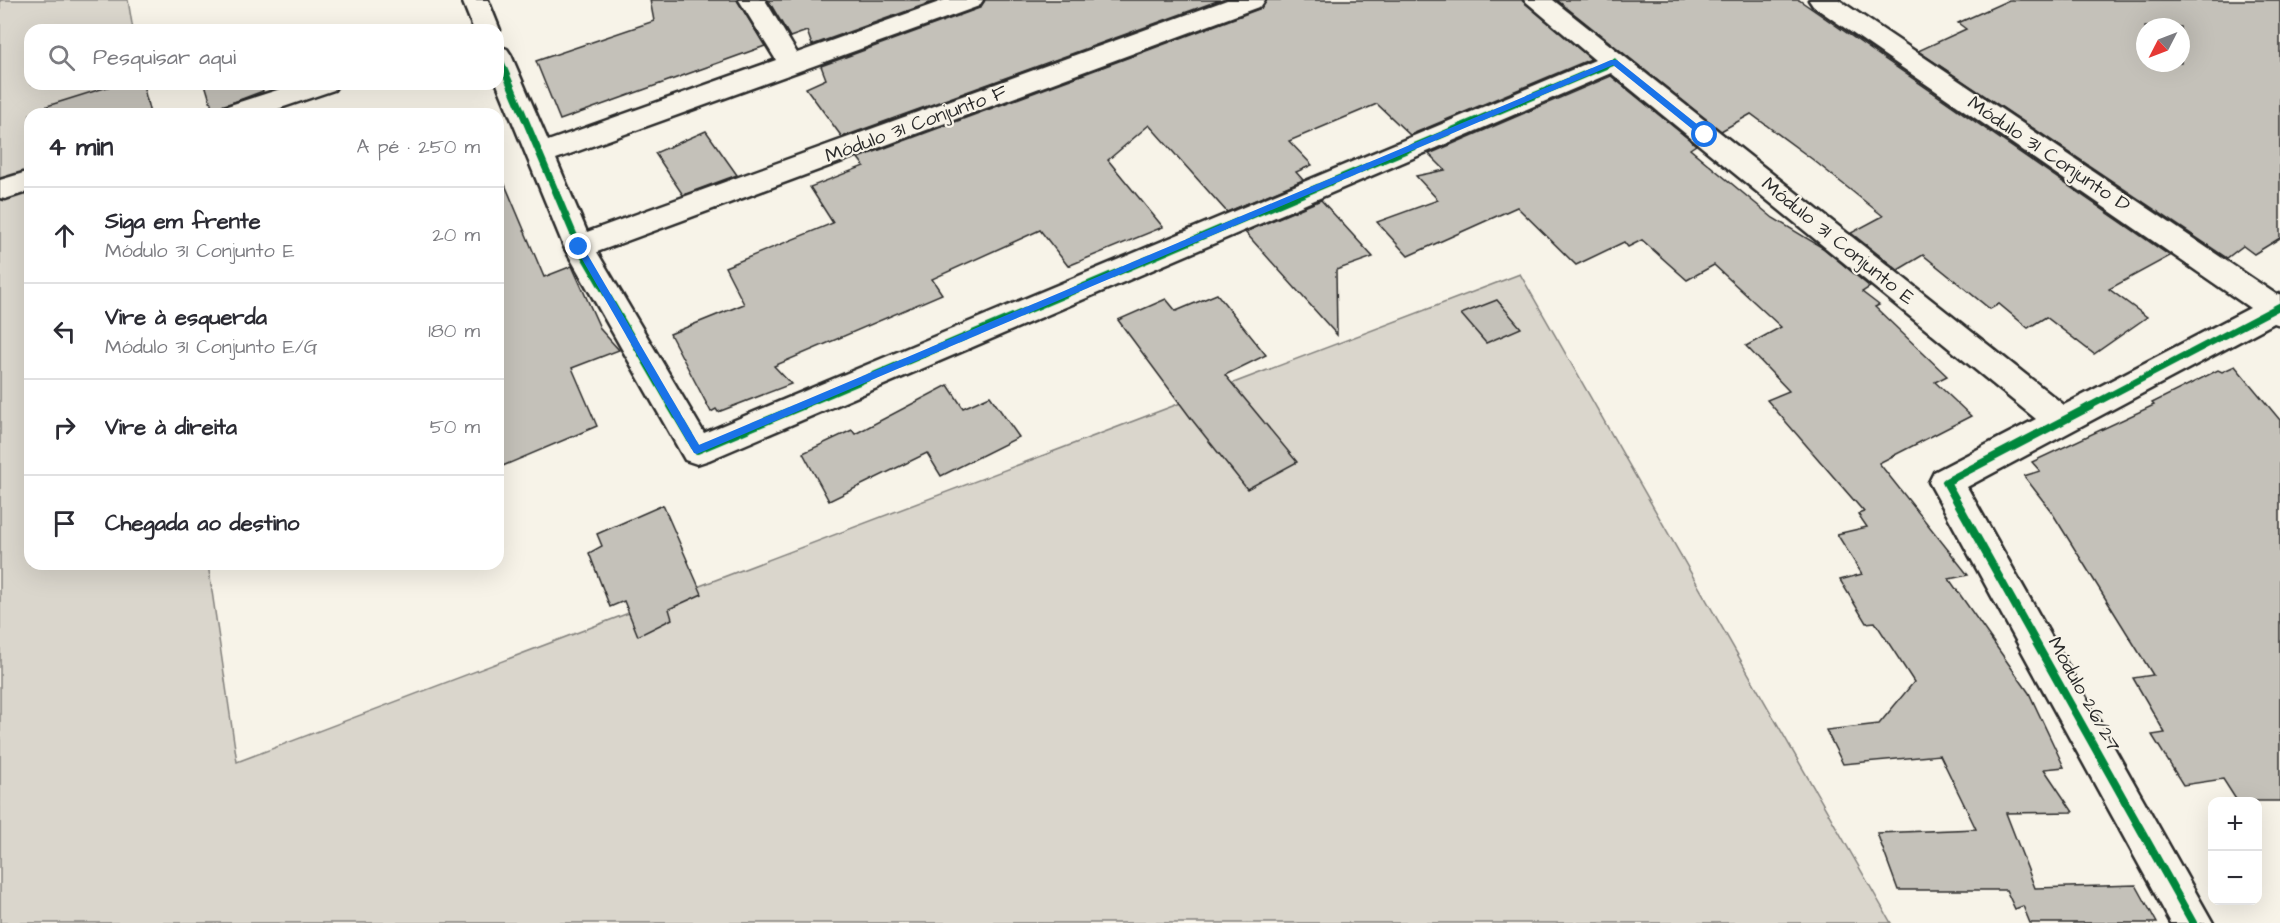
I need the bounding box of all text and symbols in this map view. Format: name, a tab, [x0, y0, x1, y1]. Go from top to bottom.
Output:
north arrow	[2136, 18, 2190, 72]
search box	[24, 24, 504, 90]
icon: search	[45, 41, 78, 74]
text: Pesquisar aqui	[93, 42, 236, 73]
street label: Módulo 31 Conjunto F	[821, 78, 1011, 170]
street label: Módulo 31 Conjunto D	[1962, 89, 2136, 219]
route start	[1691, 121, 1717, 147]
text: 4 min	[48, 129, 113, 165]
text: A pé · 250 m	[357, 133, 480, 161]
street label: Módulo 31 Conjunto E	[1755, 170, 1921, 312]
text: Siga em frente	[105, 206, 261, 237]
icon: ahead	[48, 219, 81, 252]
text: 20 m	[432, 221, 480, 249]
route end	[565, 233, 591, 259]
text: Módulo 31 Conjunto E	[105, 237, 295, 265]
text: Vire à esquerda	[105, 302, 267, 333]
icon: left	[48, 315, 81, 348]
text: 180 m	[428, 317, 480, 345]
text: Módulo 31 Conjunto E/G	[105, 333, 318, 361]
icon: right	[48, 411, 81, 444]
text: Vire à direita	[105, 412, 237, 443]
text: 50 m	[430, 413, 480, 441]
icon: arrive	[48, 507, 81, 540]
text: Chegada ao destino	[105, 508, 299, 539]
street label: Módulo 26/27	[2041, 631, 2127, 757]
map controls	[2208, 797, 2262, 905]
button: +	[2208, 797, 2262, 851]
button: −	[2208, 851, 2262, 905]

